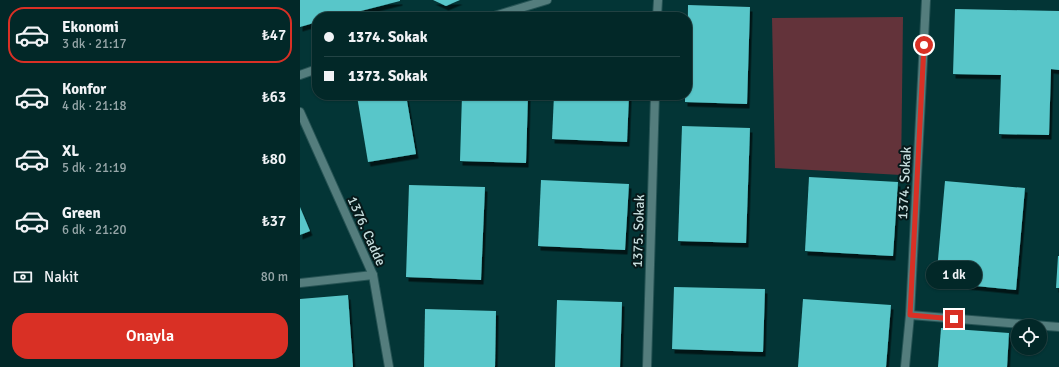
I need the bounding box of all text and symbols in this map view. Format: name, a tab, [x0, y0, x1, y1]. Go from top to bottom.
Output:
icon: car	[14, 17, 50, 53]
text: Ekonomi	[62, 18, 119, 36]
text: ₺47	[262, 26, 286, 44]
text: 1374. Sokak	[348, 28, 428, 46]
text: 3 dk · 21:17	[62, 36, 127, 52]
route start	[915, 36, 933, 54]
text: 1373. Sokak	[348, 67, 428, 85]
icon: car	[14, 79, 50, 115]
text: Konfor	[62, 80, 106, 98]
text: ₺63	[262, 88, 286, 106]
text: 4 dk · 21:18	[62, 98, 127, 114]
icon: car	[14, 141, 50, 177]
text: XL	[62, 142, 79, 160]
street label: 1374. Sokak	[894, 146, 915, 220]
text: ₺80	[262, 150, 286, 168]
text: 5 dk · 21:19	[62, 160, 127, 176]
street label: 1376. Cadde	[344, 194, 389, 269]
street label: 1375. Sokak	[629, 194, 648, 268]
icon: car	[14, 203, 50, 239]
text: Green	[62, 204, 101, 222]
text: ₺37	[262, 212, 286, 230]
text: 6 dk · 21:20	[62, 222, 127, 238]
callout: 1 dk	[926, 261, 982, 289]
icon: cash	[12, 266, 34, 288]
text: 1 dk	[942, 267, 966, 283]
text: Nakit	[44, 268, 78, 286]
text: 80 m	[261, 269, 288, 285]
route end	[945, 310, 963, 328]
button: Onayla	[12, 313, 288, 359]
map controls	[1011, 319, 1047, 355]
button: locate	[1011, 319, 1047, 355]

